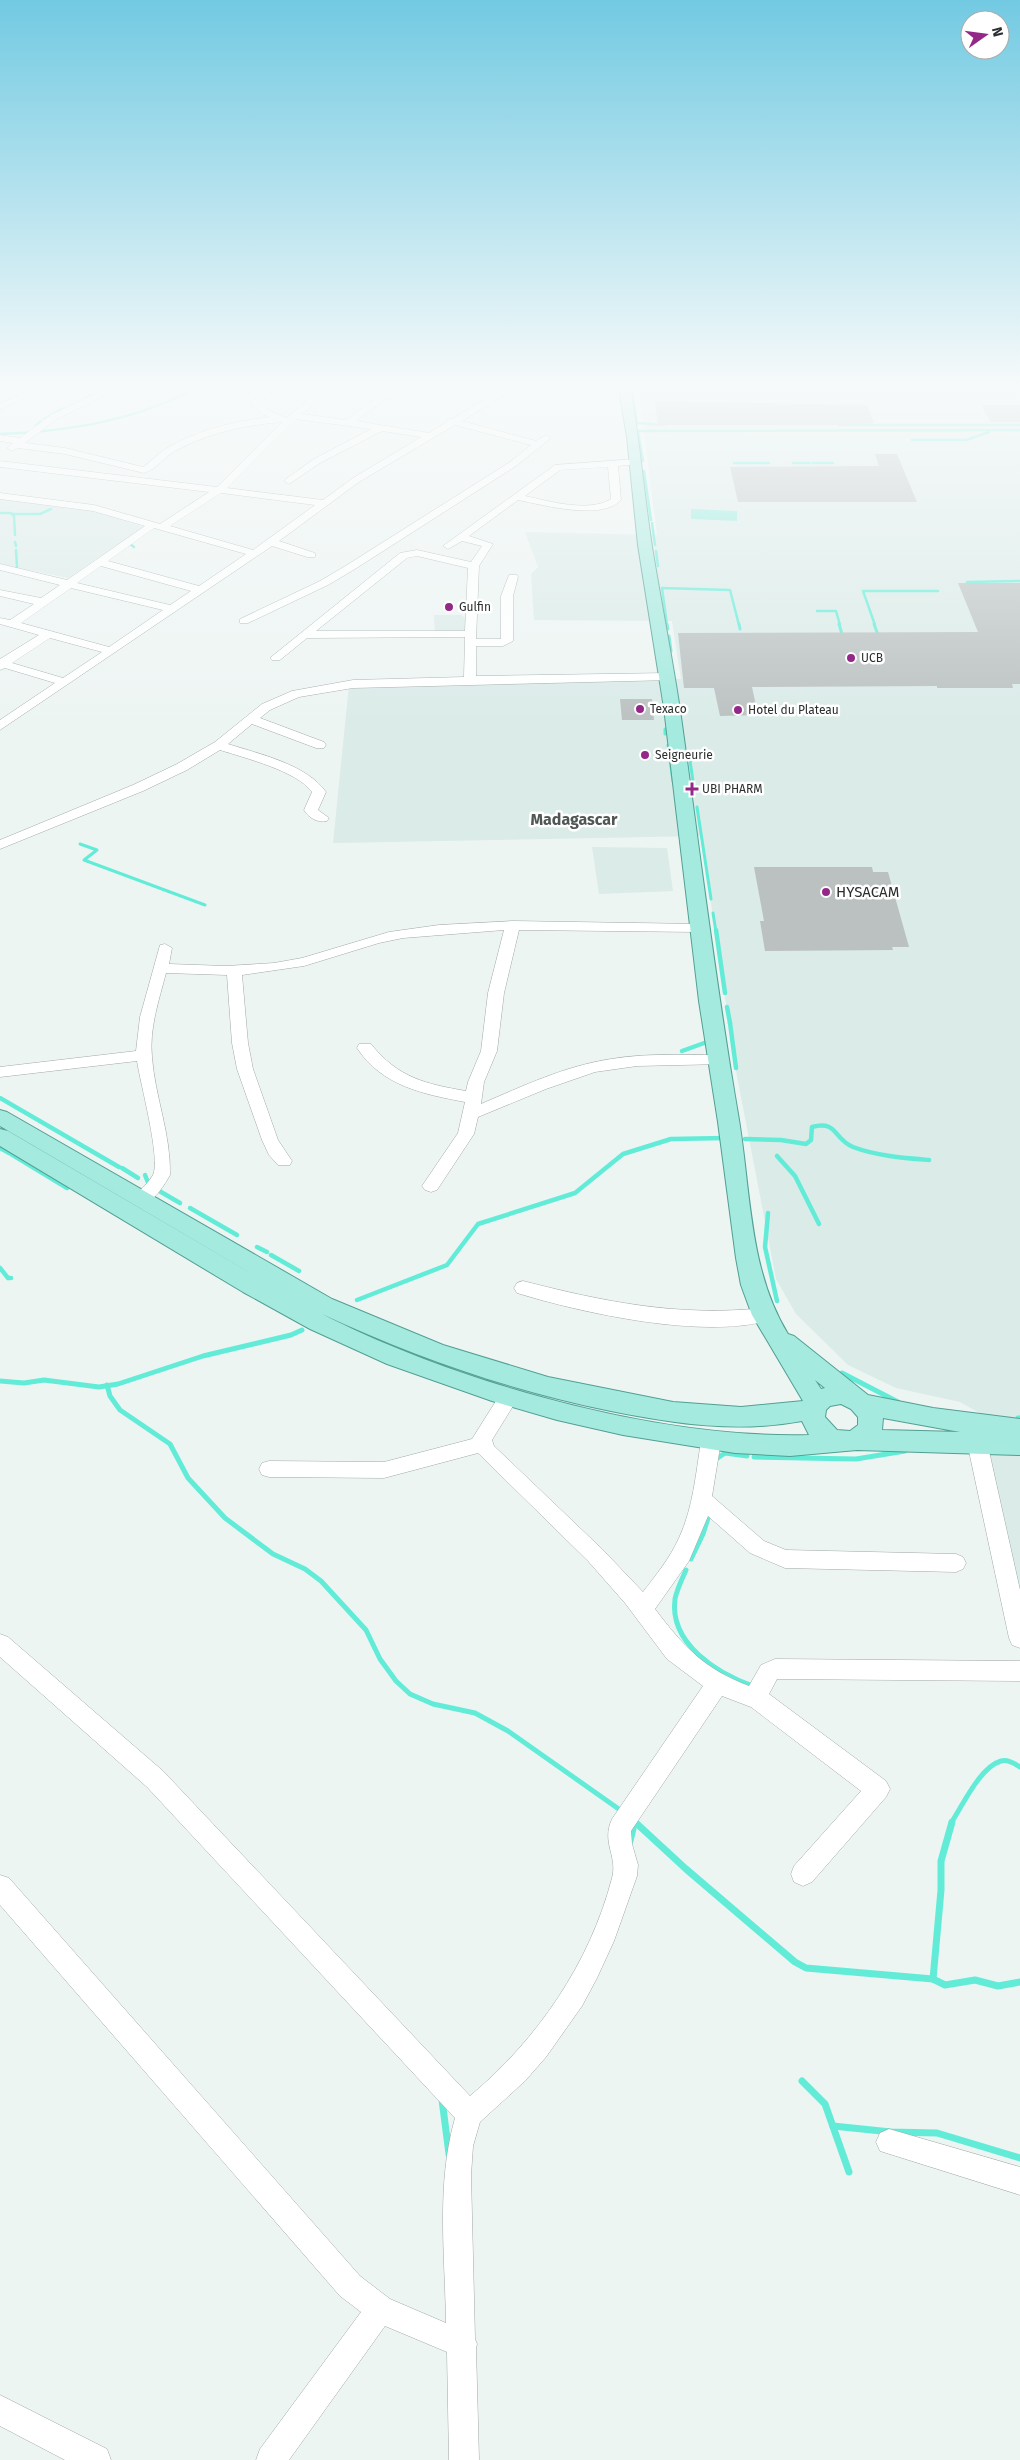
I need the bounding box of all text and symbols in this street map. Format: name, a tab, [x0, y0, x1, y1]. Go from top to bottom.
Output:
north arrow	[960, 10, 1010, 60]
text: N	[988, 25, 1007, 39]
place label: Gulfin	[459, 600, 491, 614]
marker: Gulfin	[443, 601, 455, 613]
place label: UCB	[861, 651, 883, 665]
marker: UCB	[845, 652, 857, 664]
place label: Texaco	[650, 702, 687, 716]
marker: Texaco	[634, 703, 646, 715]
place label: Hotel du Plateau	[748, 703, 839, 717]
marker: Hotel du Plateau	[732, 704, 744, 716]
place label: Seigneurie	[655, 748, 713, 762]
marker: Seigneurie	[639, 749, 651, 761]
place label: UBI PHARM	[702, 782, 763, 796]
marker: UBI PHARM	[686, 783, 698, 795]
district label: Madagascar	[530, 810, 618, 829]
place label: HYSACAM	[836, 883, 899, 901]
marker: HYSACAM	[820, 886, 832, 898]

